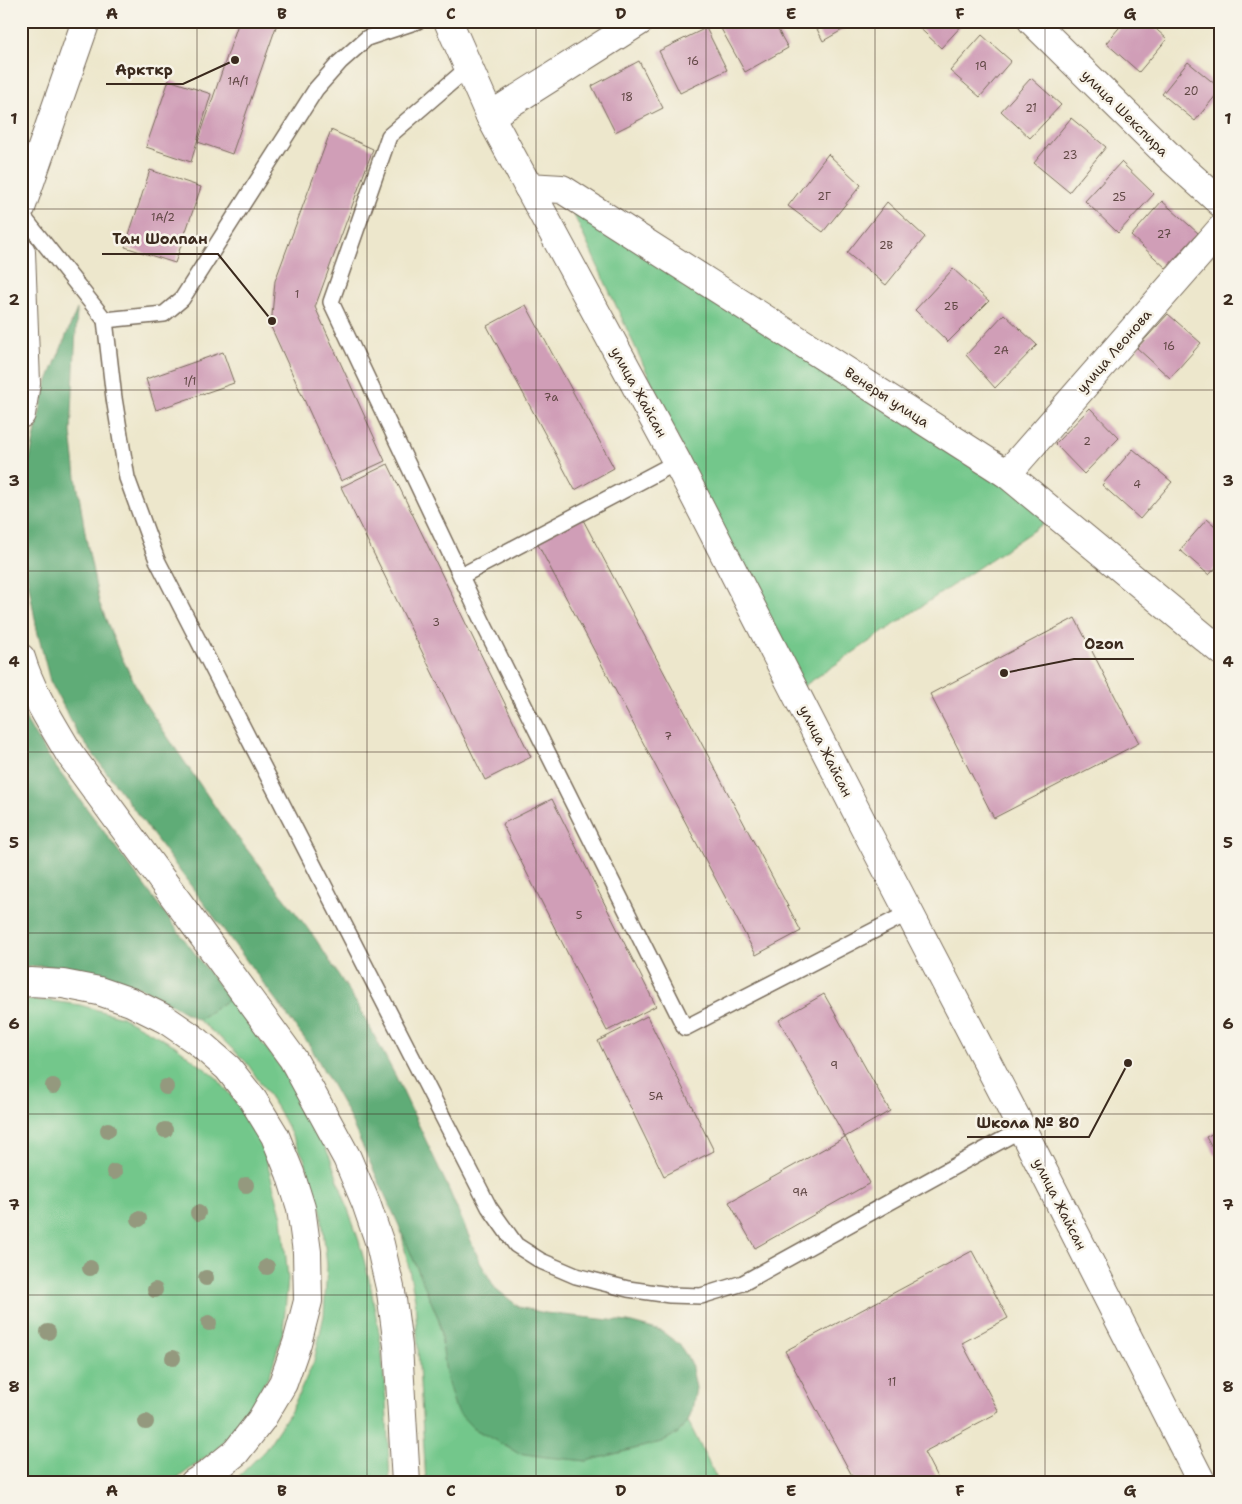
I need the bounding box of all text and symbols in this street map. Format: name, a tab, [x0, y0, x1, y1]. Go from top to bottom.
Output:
text: A	[106, 3, 118, 24]
text: B	[277, 3, 287, 24]
text: C	[446, 3, 456, 24]
text: D	[615, 3, 627, 24]
text: E	[786, 3, 796, 24]
text: F	[955, 3, 965, 24]
text: G	[1124, 3, 1137, 24]
callout: Аркткр	[106, 54, 183, 84]
house number: 16	[687, 54, 699, 69]
house number: 19	[975, 59, 987, 74]
text: Аркткр	[115, 60, 173, 80]
street label: улица Шекспира	[1078, 66, 1172, 160]
house number: 1А/1	[227, 74, 249, 89]
house number: 20	[1183, 84, 1199, 99]
house number: 18	[621, 90, 633, 105]
house number: 21	[1025, 101, 1037, 116]
text: 1	[10, 108, 18, 129]
text: 1	[1224, 108, 1232, 129]
house number: 23	[1063, 148, 1077, 163]
house number: 2Г	[817, 189, 831, 204]
house number: 25	[1112, 190, 1126, 205]
house number: 1А/2	[151, 210, 175, 225]
callout: Тан Шолпан	[102, 224, 218, 254]
house number: 27	[1157, 227, 1172, 242]
text: Тан Шолпан	[112, 229, 208, 249]
house number: 2В	[879, 238, 894, 253]
house number: 1	[295, 287, 299, 302]
text: 2	[8, 289, 20, 310]
text: 2	[1222, 289, 1234, 310]
house number: 2Б	[944, 299, 958, 314]
street label: улица Леонова	[1073, 305, 1156, 397]
house number: 16	[1163, 339, 1175, 354]
house number: 2А	[993, 343, 1009, 358]
street label: улица Жайсан	[607, 344, 671, 440]
street label: Венеры улица	[841, 363, 933, 431]
house number: 1/1	[184, 374, 196, 389]
house number: 7а	[544, 390, 558, 405]
house number: 2	[1083, 434, 1091, 449]
text: 3	[8, 470, 20, 491]
text: 3	[1222, 470, 1234, 491]
house number: 4	[1133, 477, 1141, 492]
house number: 3	[432, 615, 440, 630]
callout: Ozon	[1074, 629, 1134, 659]
text: Ozon	[1084, 634, 1124, 654]
text: 4	[8, 651, 20, 672]
text: 4	[1222, 651, 1234, 672]
street label: улица Жайсан	[795, 702, 857, 800]
house number: 7	[664, 729, 672, 744]
text: 5	[9, 832, 19, 853]
text: 5	[1223, 832, 1233, 853]
house number: 5	[576, 908, 583, 923]
text: 6	[8, 1013, 20, 1034]
text: 6	[1222, 1013, 1234, 1034]
house number: 9	[830, 1058, 838, 1073]
house number: 5А	[649, 1089, 663, 1104]
callout: Школа № 80	[967, 1107, 1089, 1137]
text: Школа № 80	[977, 1113, 1079, 1133]
street label: улица Жайсан	[1029, 1155, 1091, 1253]
house number: 9А	[792, 1185, 808, 1200]
text: 7	[8, 1194, 20, 1215]
text: 7	[1222, 1194, 1234, 1215]
house number: 11	[888, 1375, 896, 1390]
text: 8	[8, 1376, 20, 1397]
text: 8	[1222, 1376, 1234, 1397]
text: A	[106, 1480, 118, 1501]
text: B	[277, 1480, 287, 1501]
text: C	[446, 1480, 456, 1501]
text: D	[615, 1480, 627, 1501]
text: E	[786, 1480, 796, 1501]
text: F	[955, 1480, 965, 1501]
text: G	[1124, 1480, 1137, 1501]

